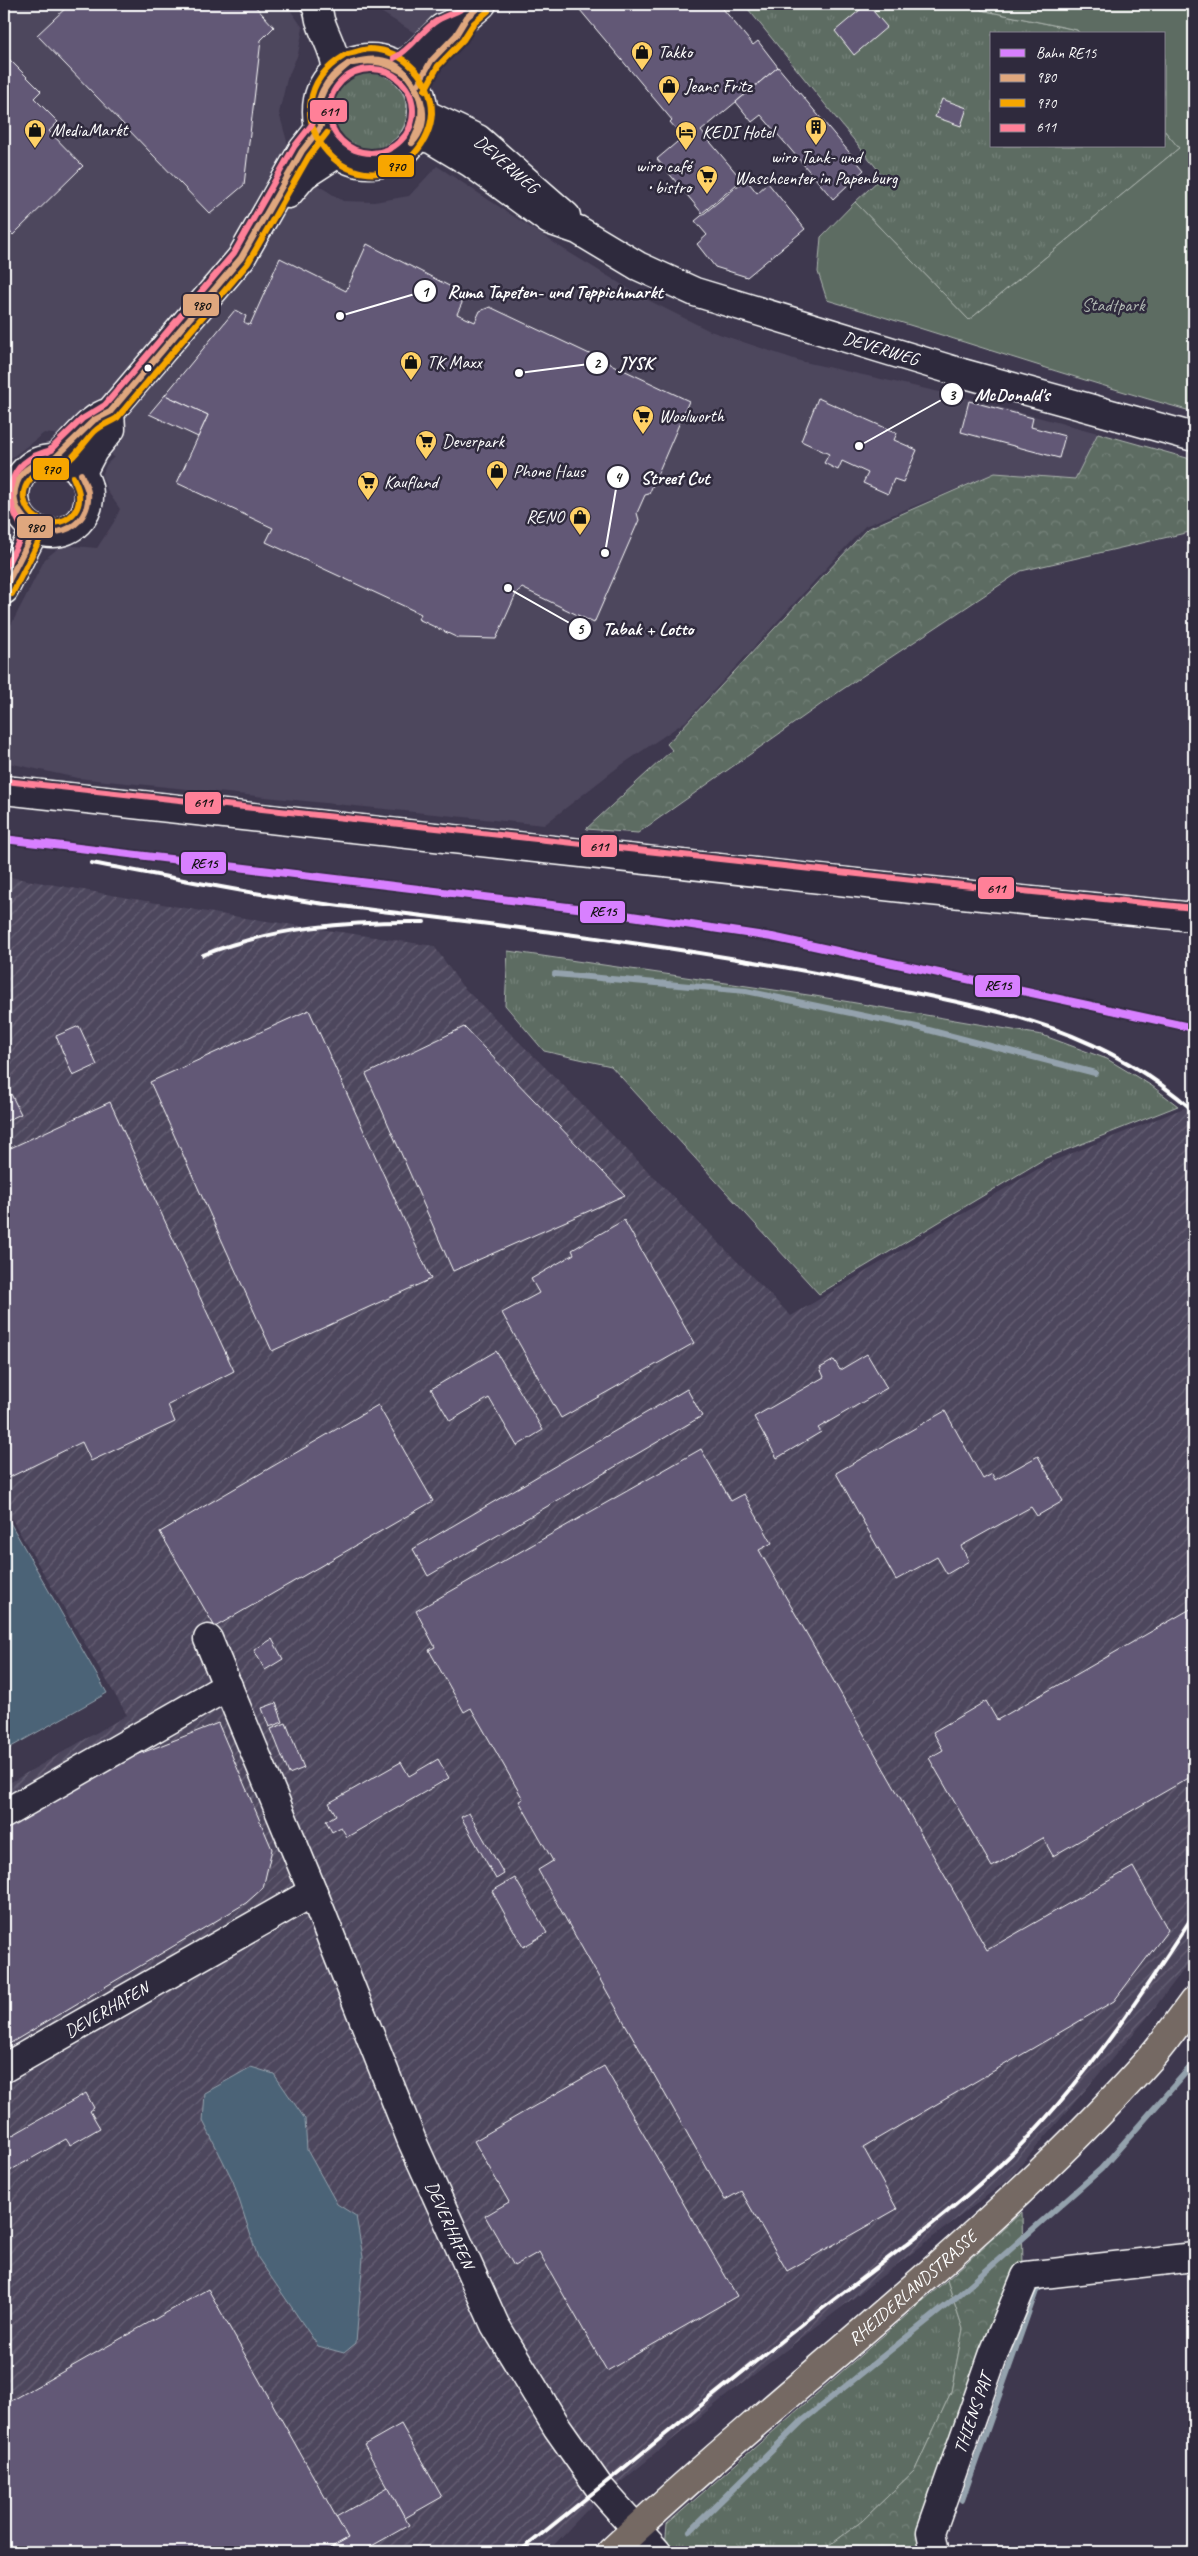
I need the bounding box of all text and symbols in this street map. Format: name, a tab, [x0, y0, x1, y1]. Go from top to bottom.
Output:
legend	[990, 32, 1166, 148]
shop icon: Takko	[630, 40, 654, 71]
place label: Takko	[658, 41, 694, 63]
text: Bahn RE15	[1036, 44, 1098, 63]
text: 980	[1036, 68, 1058, 87]
shop icon: Jeans Fritz	[657, 74, 681, 105]
place label: Jeans Fritz	[684, 75, 754, 97]
text: 970	[1036, 94, 1058, 113]
line badge: 611	[309, 99, 348, 123]
text: 611	[319, 103, 340, 120]
building icon: wiro Tank- und Waschcenter in Papenburg	[804, 115, 828, 146]
shop icon: MediaMarkt	[23, 118, 47, 149]
text: 611	[1036, 118, 1058, 137]
place label: MediaMarkt	[51, 119, 130, 141]
hotel icon: KEDI Hotel	[674, 120, 698, 151]
place label: KEDI Hotel	[702, 121, 777, 143]
street label: DEVERWEG	[470, 130, 545, 199]
place label: wiro Tank- und Waschcenter in Papenburg	[734, 146, 899, 189]
line badge: 970	[377, 154, 415, 178]
place label: wiro café • bistro	[636, 155, 694, 198]
text: 970	[387, 158, 407, 175]
supermarket icon: wiro café • bistro	[695, 164, 719, 195]
callout: Ruma Tapeten- und Teppichmarkt	[412, 274, 674, 308]
text: Ruma Tapeten- und Teppichmarkt	[447, 280, 664, 304]
text: 1	[422, 283, 431, 302]
line badge: 980	[182, 293, 220, 317]
park label: Stadtpark	[1081, 294, 1146, 316]
text: 980	[192, 297, 212, 314]
street label: DEVERWEG	[840, 326, 923, 371]
callout: JYSK	[584, 346, 664, 380]
shop icon: TK Maxx	[399, 350, 423, 381]
place label: TK Maxx	[427, 351, 483, 373]
text: JYSK	[617, 351, 657, 375]
text: 2	[594, 354, 602, 373]
unlabelled marker	[143, 363, 153, 373]
callout: McDonald's	[940, 377, 1060, 411]
text: McDonald's	[974, 383, 1052, 407]
text: 3	[949, 386, 957, 405]
supermarket icon: Woolworth	[631, 404, 655, 435]
place label: Woolworth	[659, 405, 725, 427]
supermarket icon: Deverpark	[414, 429, 438, 460]
place label: Deverpark	[442, 430, 505, 452]
line badge: 970	[32, 457, 70, 481]
shop icon: Phone Haus	[485, 459, 509, 490]
place label: Phone Haus	[513, 460, 587, 482]
callout: Street Cut	[606, 460, 720, 494]
text: 970	[42, 461, 62, 478]
text: Street Cut	[641, 466, 711, 490]
text: 4	[615, 468, 624, 487]
supermarket icon: Kaufland	[356, 470, 380, 501]
place label: Kaufland	[384, 471, 441, 493]
shop icon: RENO	[568, 505, 592, 536]
place label: RENO	[526, 506, 566, 528]
line badge: 980	[16, 515, 54, 539]
text: 980	[26, 519, 46, 536]
callout: Tabak + Lotto	[567, 612, 703, 646]
text: Tabak + Lotto	[603, 617, 696, 641]
text: 5	[577, 620, 585, 639]
line badge: 611	[184, 791, 222, 815]
text: 611	[193, 794, 214, 811]
line badge: 611	[580, 834, 618, 858]
text: 611	[589, 838, 610, 855]
line badge: RE15	[180, 851, 227, 875]
text: RE15	[190, 855, 220, 872]
line badge: 611	[977, 876, 1015, 900]
text: 611	[986, 880, 1007, 897]
line badge: RE15	[579, 900, 626, 924]
text: RE15	[589, 903, 619, 920]
line badge: RE15	[974, 974, 1021, 998]
text: RE15	[984, 977, 1014, 994]
street label: DEVERHAFEN	[60, 1976, 155, 2042]
street label: DEVERHAFEN	[421, 2178, 480, 2275]
street label: RHEIDERLANDSTRASSE	[844, 2224, 983, 2350]
street label: THIENS PAT	[949, 2366, 998, 2456]

